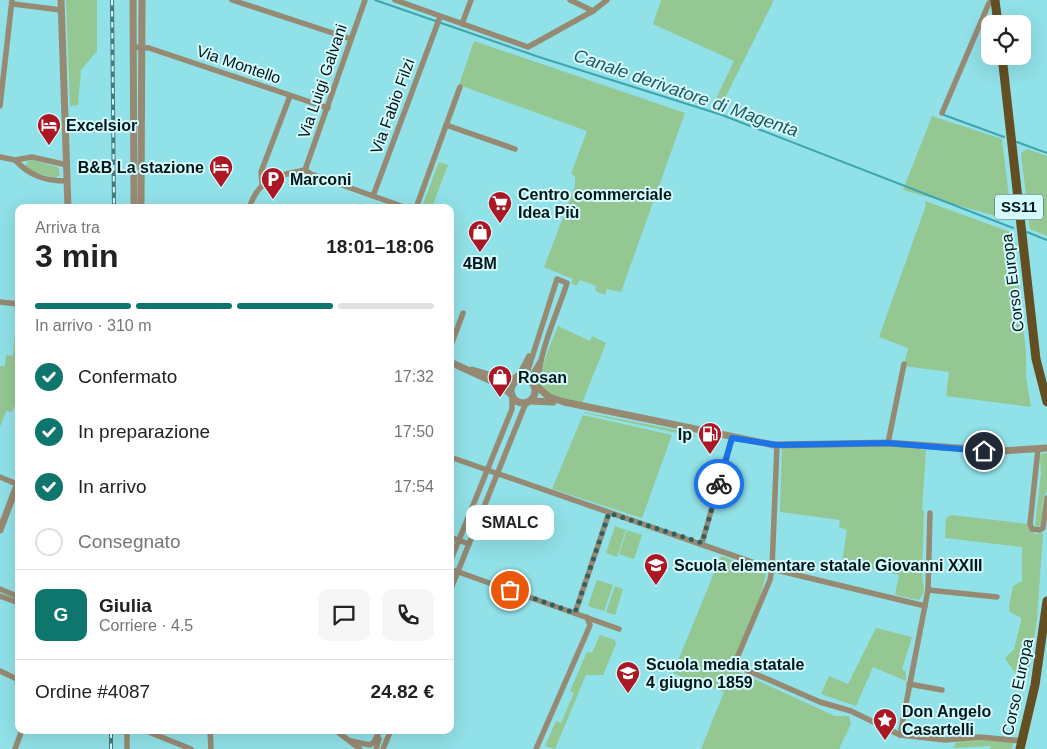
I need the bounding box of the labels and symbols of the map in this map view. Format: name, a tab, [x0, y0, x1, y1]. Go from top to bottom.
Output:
street label: Via Luigi Galvani	[295, 22, 350, 141]
street label: Via Montello	[195, 42, 283, 87]
water label: Canale derivatore di Magenta	[571, 45, 801, 141]
street label: Via Fabio Filzi	[367, 56, 418, 156]
hotel icon: Excelsior	[36, 112, 62, 146]
place label: Excelsior	[66, 117, 137, 134]
hotel icon: B&B La stazione	[208, 154, 234, 188]
place label: B&B La stazione	[78, 159, 204, 176]
parking icon: Marconi	[260, 166, 286, 200]
place label: Marconi	[290, 171, 351, 188]
place label: Centro commerciale Idea Più	[518, 186, 672, 221]
supermarket icon: Centro commerciale Idea Più	[487, 190, 513, 224]
road number: SS11	[995, 194, 1043, 220]
shop icon: 4BM	[467, 219, 493, 253]
street label: Corso Europa	[998, 233, 1027, 333]
place label: 4BM	[463, 255, 497, 272]
shop icon: Rosan	[487, 364, 513, 398]
place label: Rosan	[518, 369, 567, 386]
fuel station icon: Ip	[697, 421, 723, 455]
place label: Ip	[678, 426, 692, 443]
pin	[963, 430, 1005, 472]
courier	[694, 459, 744, 509]
callout: SMALC	[466, 505, 554, 540]
school or university icon: Scuola elementare statale Giovanni XXIII	[643, 552, 669, 586]
place label: Scuola elementare statale Giovanni XXIII	[674, 557, 983, 574]
pin	[489, 569, 531, 611]
street label: Corso Europa	[999, 637, 1036, 737]
place label: Scuola media statale 4 giugno 1859	[646, 656, 804, 691]
school or university icon: Scuola media statale 4 giugno 1859	[615, 660, 641, 694]
place label: Don Angelo Casartelli	[902, 703, 991, 738]
place icon: Don Angelo Casartelli	[872, 707, 898, 741]

